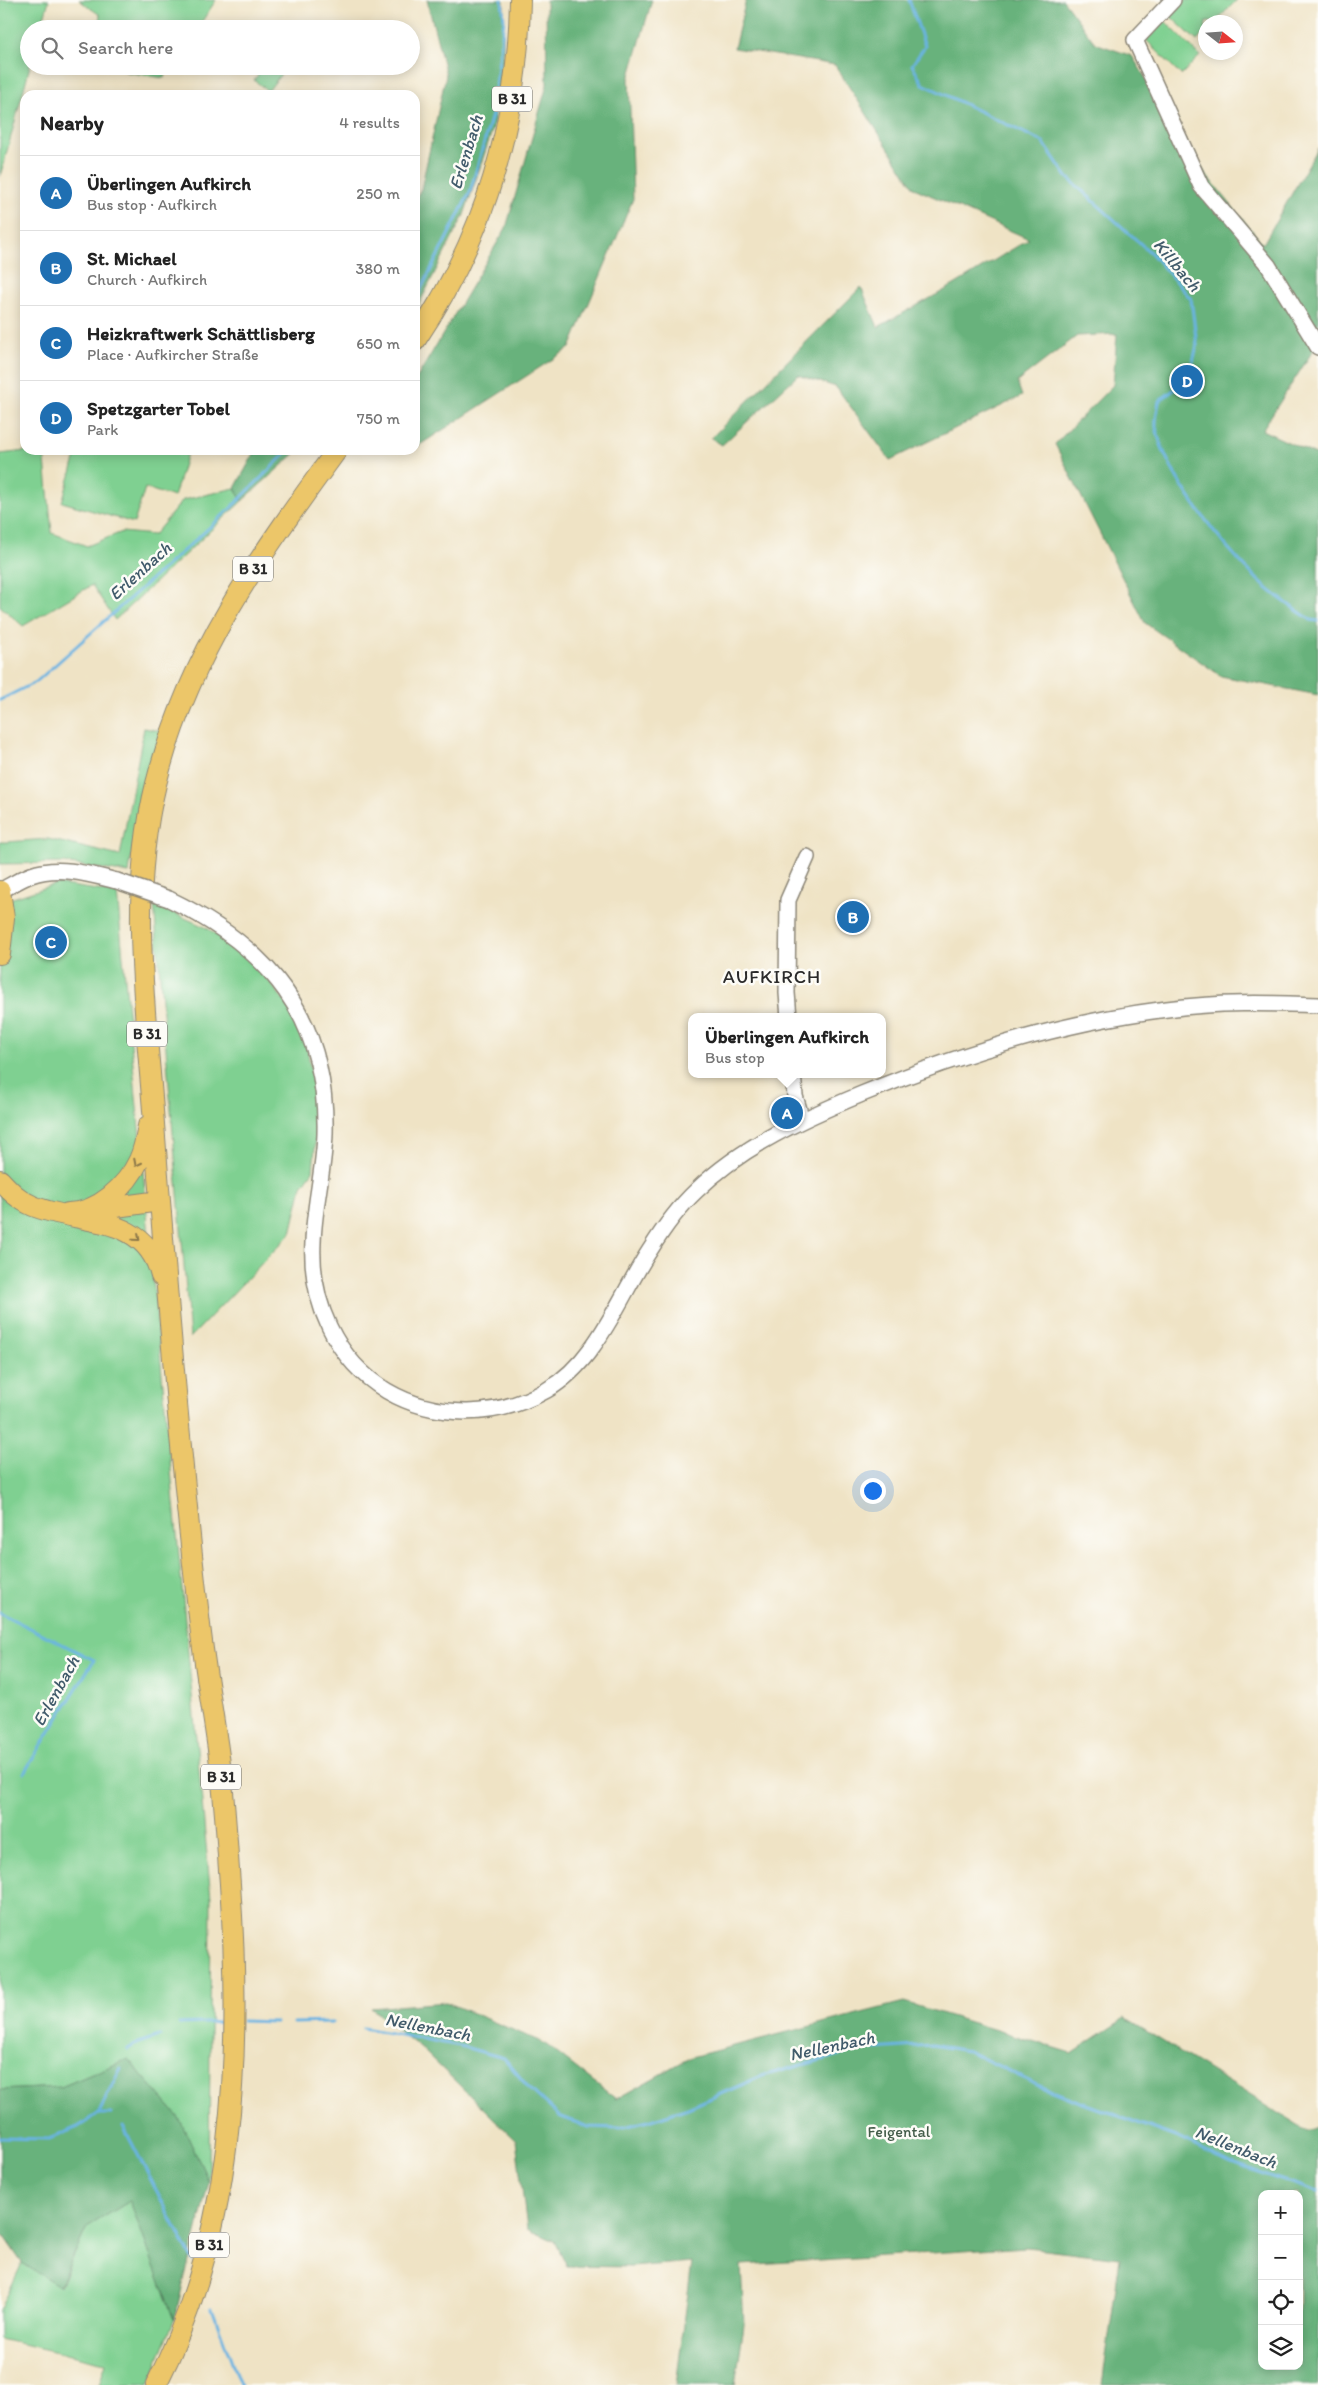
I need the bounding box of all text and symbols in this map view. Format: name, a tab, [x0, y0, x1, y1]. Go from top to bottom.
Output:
north arrow	[1198, 15, 1243, 60]
search box	[20, 20, 420, 75]
icon: search	[38, 34, 66, 62]
text: Search here	[78, 36, 173, 59]
road number: B 31	[492, 86, 532, 112]
text: Nearby	[40, 110, 104, 135]
water label: Erlenbach	[444, 112, 488, 192]
text: 4 results	[339, 113, 400, 132]
text: Überlingen Aufkirch	[87, 172, 251, 195]
text: A	[51, 184, 61, 203]
text: 250 m	[356, 184, 400, 203]
text: Bus stop · Aufkirch	[87, 195, 217, 214]
water label: Killbach	[1149, 234, 1206, 297]
text: St. Michael	[87, 247, 177, 270]
text: B	[51, 259, 61, 278]
text: 380 m	[356, 259, 400, 278]
text: Church · Aufkirch	[87, 270, 207, 289]
text: Heizkraftwerk Schättlisberg	[87, 322, 315, 345]
text: C	[51, 334, 61, 353]
text: 650 m	[356, 334, 400, 353]
text: Place · Aufkircher Straße	[87, 345, 259, 364]
pin: D	[1171, 362, 1203, 400]
text: Spetzgarter Tobel	[87, 397, 230, 420]
text: D	[51, 409, 61, 428]
text: 750 m	[357, 409, 400, 428]
text: Park	[87, 420, 118, 439]
water label: Erlenbach	[104, 537, 176, 605]
road number: B 31	[233, 556, 273, 582]
pin: B	[837, 898, 869, 936]
pin: C	[35, 923, 67, 961]
district label: AUFKIRCH	[723, 965, 821, 988]
popup	[688, 1013, 886, 1078]
road number: B 31	[127, 1022, 167, 1046]
text: Überlingen Aufkirch	[705, 1025, 869, 1048]
text: Bus stop	[705, 1048, 765, 1067]
pin: A	[771, 1094, 803, 1132]
one-way arrow	[133, 1158, 143, 1167]
one-way arrow	[131, 1233, 140, 1242]
your location	[860, 1478, 886, 1504]
water label: Erlenbach	[28, 1652, 84, 1730]
road number: B 31	[201, 1764, 241, 1790]
water label: Nellenbach	[384, 2008, 473, 2046]
water label: Nellenbach	[788, 2026, 877, 2066]
water label: Nellenbach	[1192, 2121, 1280, 2173]
park label: Feigental	[868, 2122, 931, 2141]
map controls	[1258, 2190, 1303, 2370]
button: +	[1258, 2190, 1303, 2235]
road number: B 31	[189, 2232, 229, 2258]
button: −	[1258, 2235, 1303, 2280]
button: locate	[1258, 2280, 1303, 2325]
button: layers	[1258, 2325, 1303, 2370]

